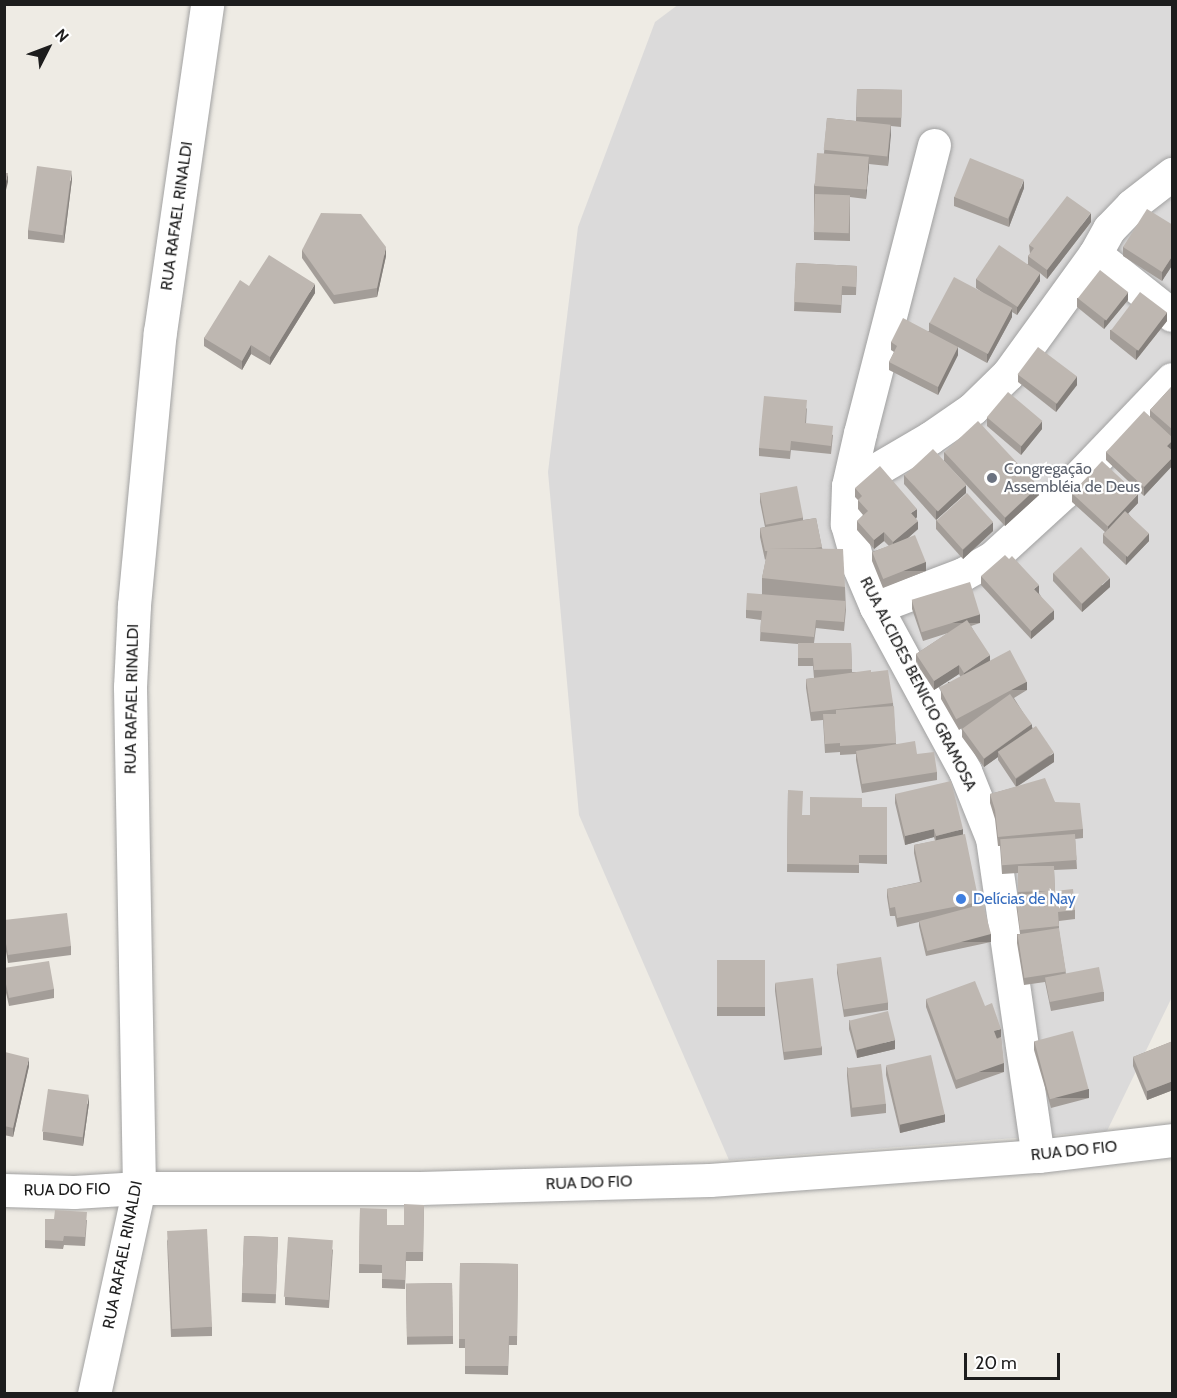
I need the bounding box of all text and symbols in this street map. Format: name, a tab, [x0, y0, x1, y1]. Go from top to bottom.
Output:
north arrow	[18, 18, 78, 78]
text: N	[51, 25, 73, 46]
street label: RUA RAFAEL RINALDI	[157, 140, 197, 292]
place label: Congregação Assembléia de Deus	[1004, 459, 1140, 497]
marker: Congregação Assembléia de Deus	[985, 471, 999, 485]
street label: RUA ALCIDES BENICIO GRAMOSA	[856, 574, 980, 794]
street label: RUA RAFAEL RINALDI	[121, 624, 143, 774]
place label: Delícias de Nay	[973, 889, 1076, 909]
marker: Delícias de Nay	[954, 892, 968, 906]
street label: RUA DO FIO	[1030, 1137, 1118, 1165]
street label: RUA DO FIO	[545, 1172, 633, 1194]
street label: RUA RAFAEL RINALDI	[99, 1179, 147, 1331]
street label: RUA DO FIO	[23, 1180, 111, 1200]
scale bar	[967, 1341, 1063, 1379]
text: 20 m	[975, 1352, 1017, 1374]

